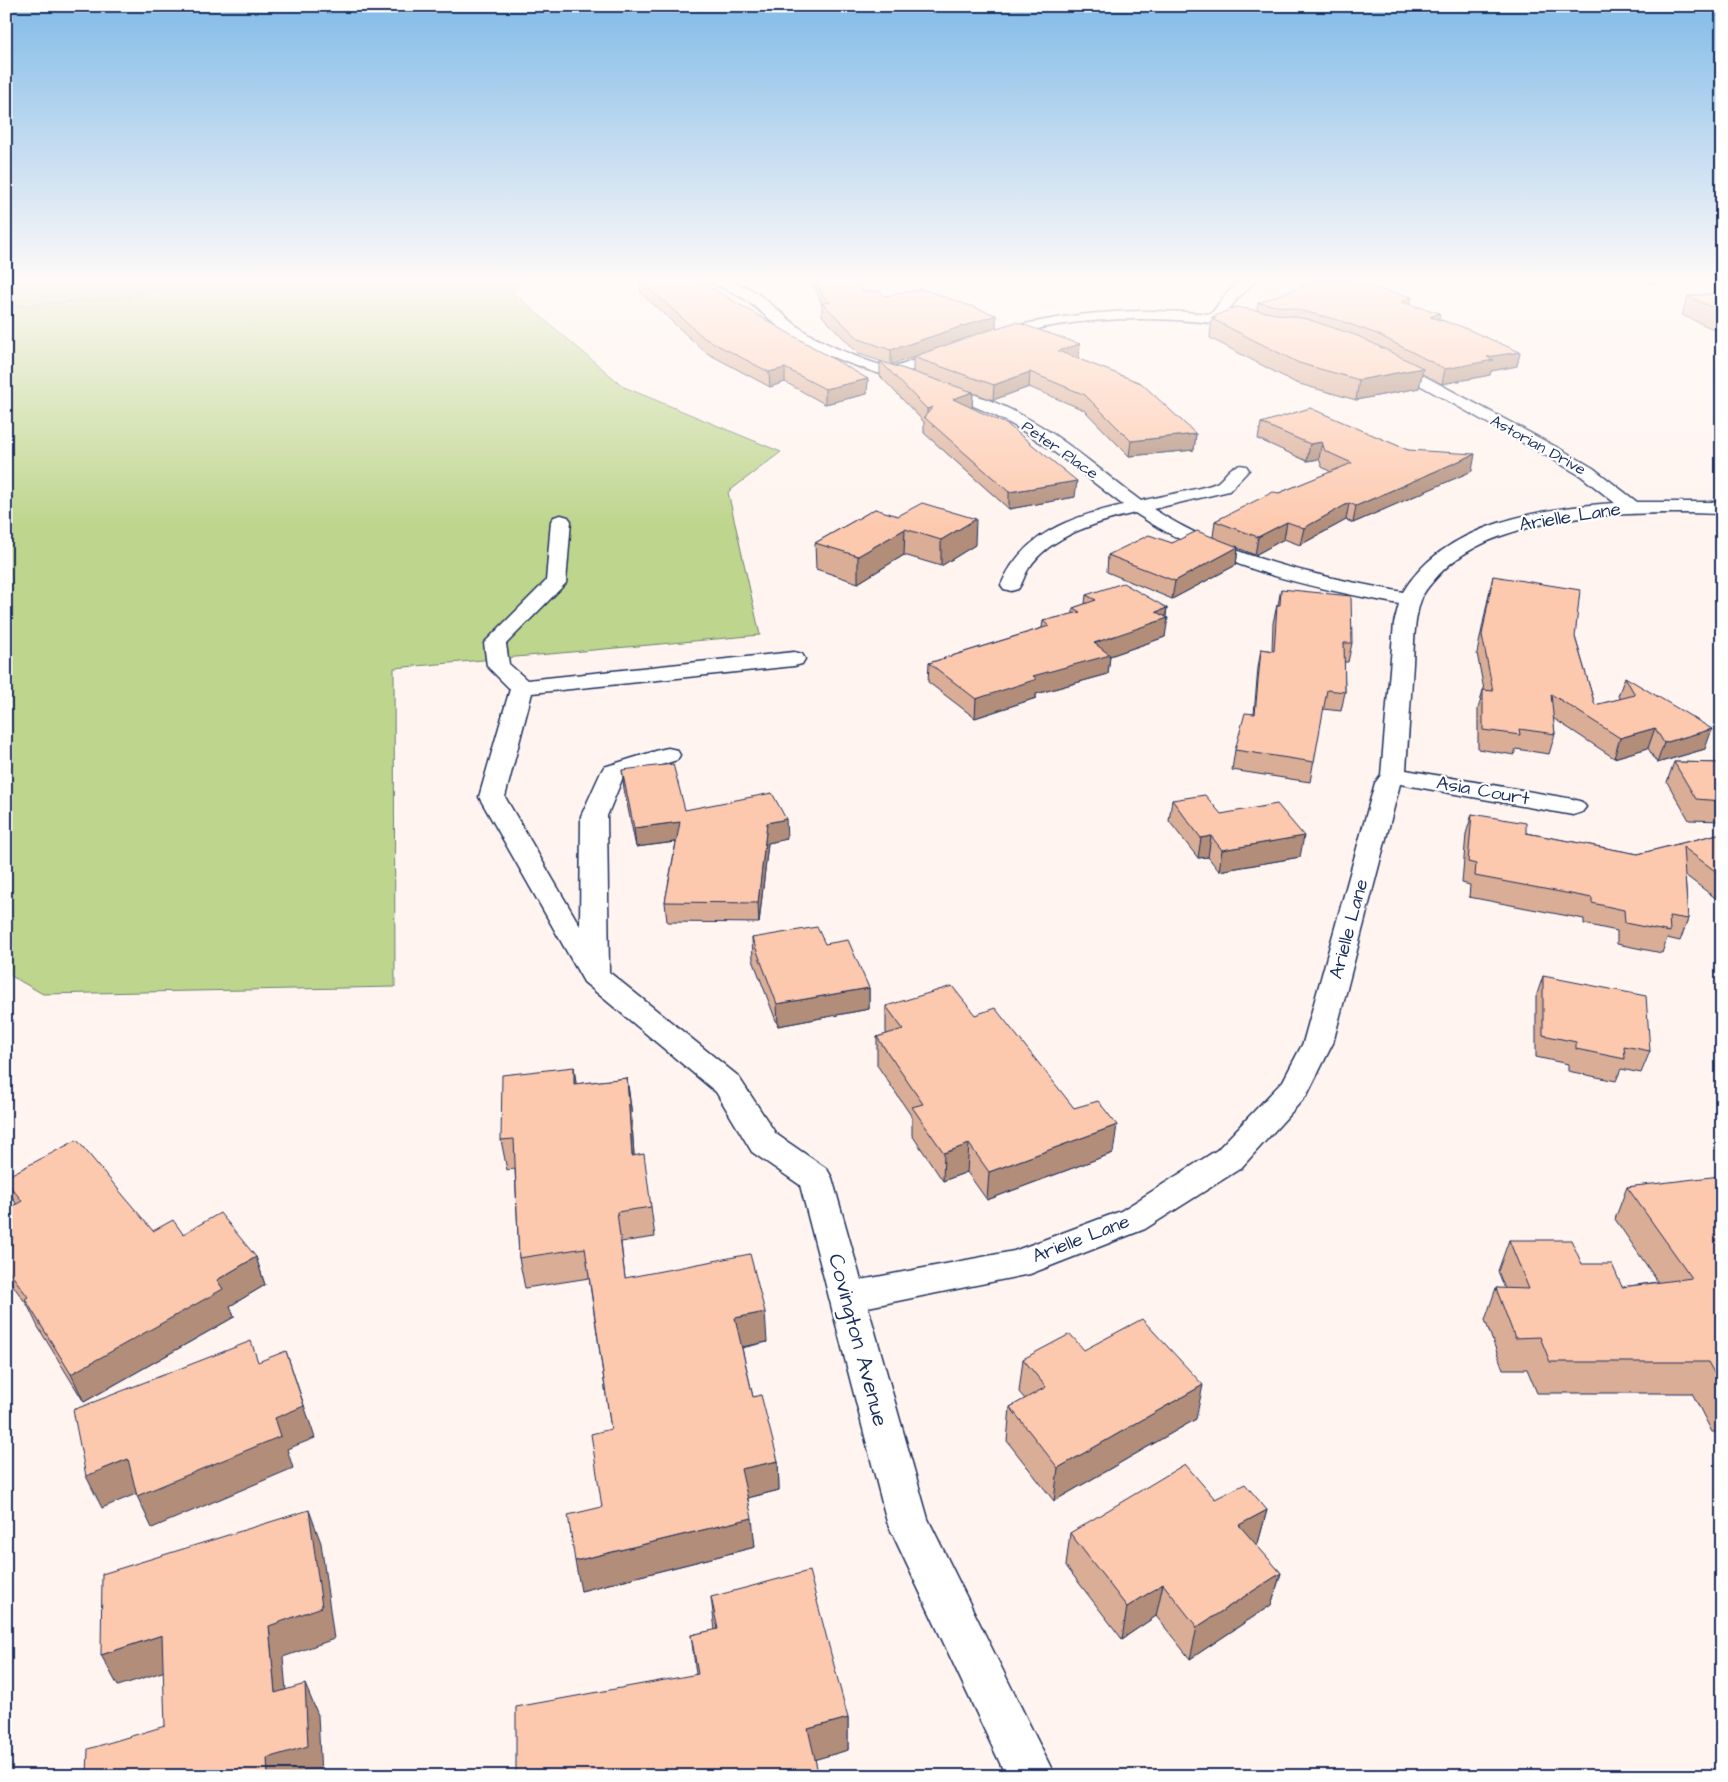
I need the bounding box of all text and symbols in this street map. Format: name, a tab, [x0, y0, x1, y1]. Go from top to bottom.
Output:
street label: Astorian Drive	[1486, 410, 1590, 481]
street label: Peter Place	[1017, 416, 1103, 485]
street label: Arielle Lane	[1517, 496, 1623, 538]
street label: Asia Court	[1434, 770, 1532, 812]
street label: Arielle Lane	[1323, 876, 1375, 982]
street label: Arielle Lane	[1028, 1208, 1134, 1270]
street label: Covington Avenue	[819, 1250, 896, 1430]

